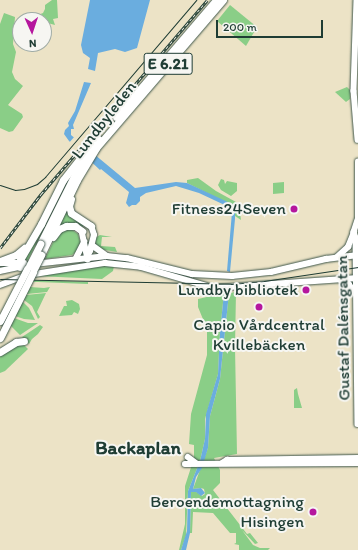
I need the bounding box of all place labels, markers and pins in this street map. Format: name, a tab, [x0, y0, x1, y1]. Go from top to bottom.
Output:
place label: Fitness24Seven	[172, 199, 286, 219]
marker: Fitness24Seven	[289, 204, 299, 214]
place label: Lundby bibliotek	[178, 280, 298, 300]
marker: Lundby bibliotek	[301, 285, 311, 295]
marker: Capio Vårdcentral Kvillebäcken	[253, 301, 265, 313]
place label: Capio Vårdcentral Kvillebäcken	[193, 315, 325, 355]
place label: Beroendemottagning Hisingen	[150, 492, 304, 532]
marker: Beroendemottagning Hisingen	[307, 506, 319, 518]

